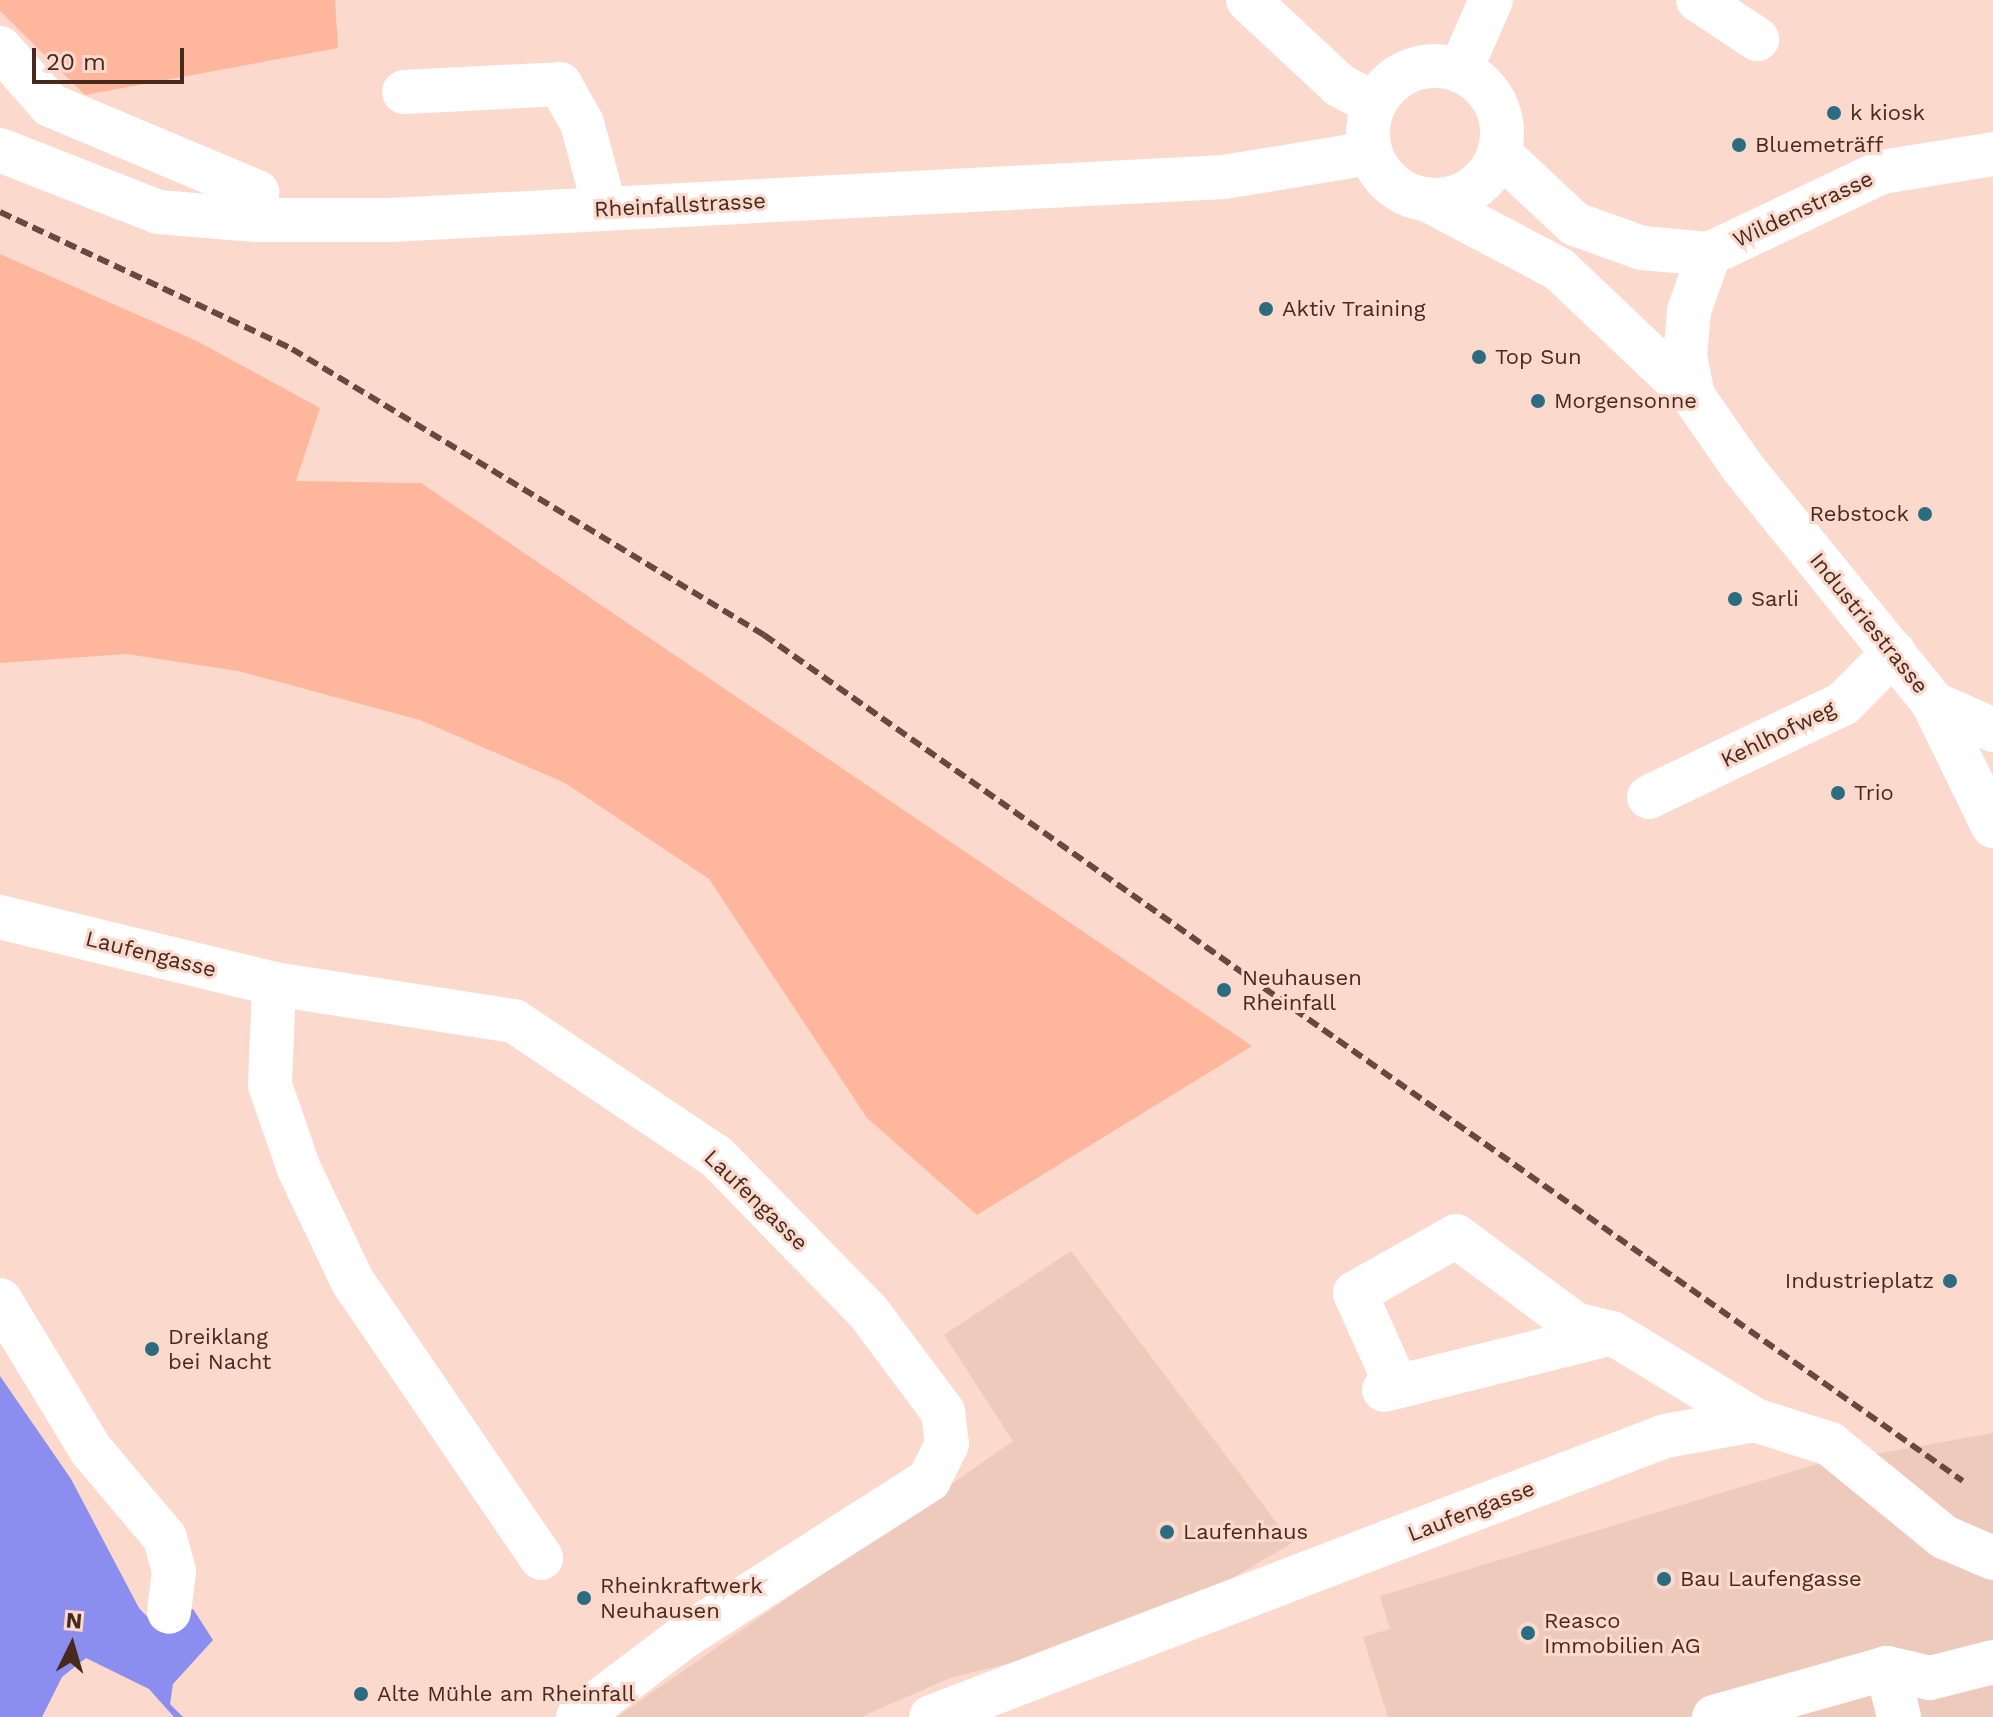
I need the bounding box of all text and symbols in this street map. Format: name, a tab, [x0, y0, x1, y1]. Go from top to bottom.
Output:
scale bar	[36, 32, 188, 82]
text: 20 m	[46, 48, 106, 76]
place label: k kiosk	[1850, 100, 1926, 126]
marker: k kiosk	[1825, 104, 1843, 122]
place label: Bluemeträff	[1755, 132, 1883, 158]
marker: Bluemeträff	[1730, 136, 1748, 154]
street label: Wildenstrasse	[1729, 165, 1877, 253]
street label: Rheinfallstrasse	[593, 187, 767, 223]
place label: Aktiv Training	[1282, 296, 1427, 322]
marker: Aktiv Training	[1257, 300, 1275, 318]
place label: Top Sun	[1495, 344, 1582, 370]
marker: Top Sun	[1470, 348, 1488, 366]
place label: Morgensonne	[1554, 388, 1697, 414]
marker: Morgensonne	[1529, 392, 1547, 410]
place label: Rebstock	[1809, 501, 1909, 527]
marker: Rebstock	[1916, 505, 1934, 523]
street label: Industriestrasse	[1804, 547, 1934, 699]
place label: Sarli	[1751, 586, 1799, 612]
marker: Sarli	[1726, 590, 1744, 608]
street label: Kehlhofweg	[1716, 695, 1840, 773]
place label: Trio	[1854, 780, 1894, 806]
marker: Trio	[1829, 784, 1847, 802]
street label: Laufengasse	[83, 925, 219, 983]
place label: Neuhausen Rheinfall	[1242, 964, 1362, 1016]
marker: Neuhausen Rheinfall	[1213, 979, 1235, 1001]
street label: Laufengasse	[699, 1144, 813, 1256]
place label: Industrieplatz	[1785, 1268, 1934, 1294]
marker: Industrieplatz	[1941, 1272, 1959, 1290]
place label: Dreiklang bei Nacht	[168, 1323, 271, 1374]
marker: Dreiklang bei Nacht	[143, 1340, 161, 1358]
street label: Laufengasse	[1404, 1475, 1538, 1547]
place label: Laufenhaus	[1183, 1519, 1308, 1545]
marker: Laufenhaus	[1158, 1523, 1176, 1541]
place label: Bau Laufengasse	[1680, 1566, 1862, 1592]
marker: Bau Laufengasse	[1655, 1570, 1673, 1588]
place label: Rheinkraftwerk Neuhausen	[600, 1572, 763, 1624]
marker: Rheinkraftwerk Neuhausen	[575, 1589, 593, 1607]
north arrow	[32, 1605, 112, 1685]
text: N	[65, 1607, 83, 1634]
place label: Reasco Immobilien AG	[1544, 1607, 1702, 1658]
marker: Reasco Immobilien AG	[1519, 1624, 1537, 1642]
place label: Alte Mühle am Rheinfall	[377, 1681, 635, 1707]
marker: Alte Mühle am Rheinfall	[352, 1685, 370, 1703]

